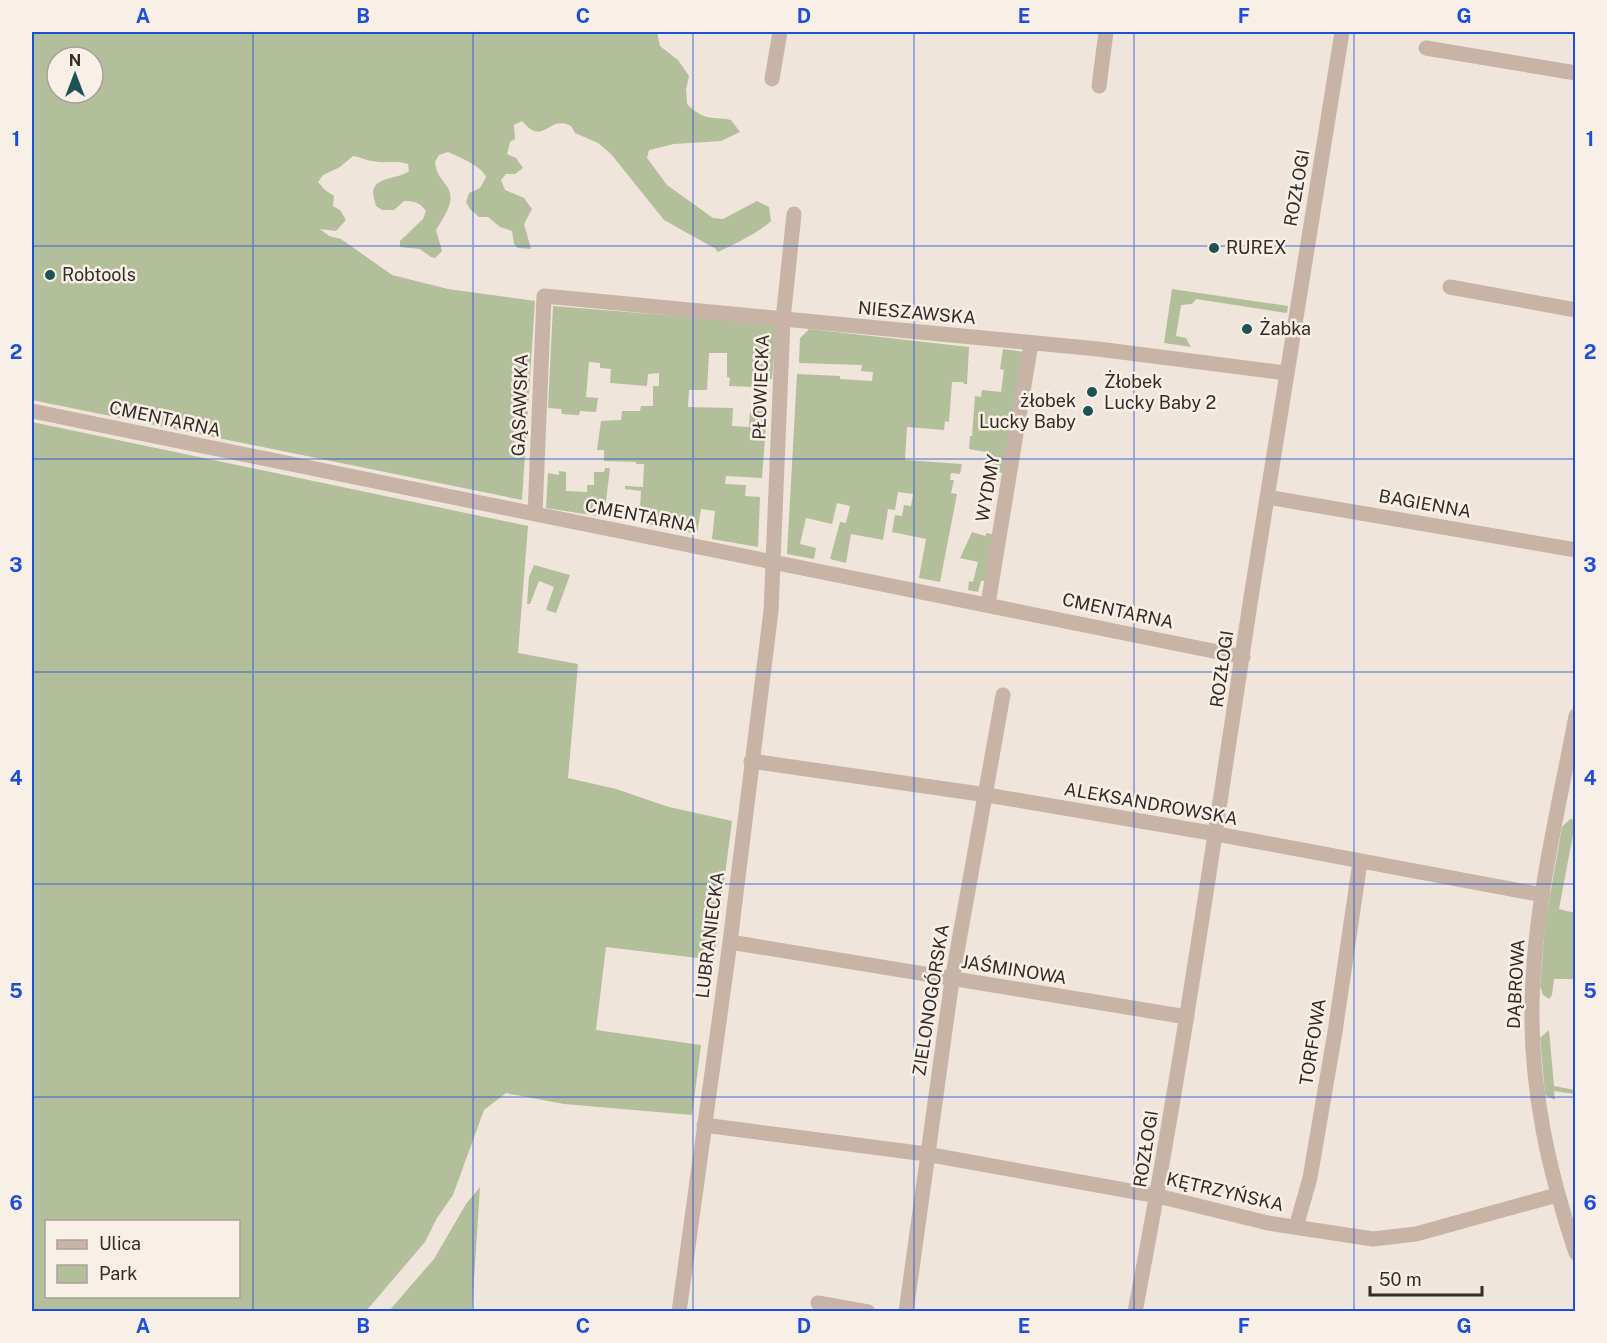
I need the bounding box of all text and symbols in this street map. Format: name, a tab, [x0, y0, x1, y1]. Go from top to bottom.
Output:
text: A	[136, 4, 150, 28]
text: B	[356, 4, 370, 28]
text: C	[576, 4, 590, 28]
text: D	[797, 4, 811, 28]
text: E	[1018, 4, 1030, 28]
text: F	[1238, 4, 1250, 28]
text: G	[1456, 4, 1472, 28]
north arrow	[45, 45, 105, 105]
text: N	[69, 51, 81, 70]
text: 1	[12, 127, 20, 151]
text: 1	[1586, 127, 1594, 151]
street label: ROZŁOGI	[1279, 148, 1314, 228]
place label: RUREX	[1226, 237, 1287, 258]
marker: RUREX	[1207, 241, 1221, 255]
place label: Robtools	[62, 264, 136, 285]
marker: Robtools	[43, 268, 57, 282]
street label: NIESZAWSKA	[857, 297, 977, 328]
place label: Żabka	[1259, 317, 1311, 339]
marker: Żabka	[1240, 322, 1254, 336]
street label: PŁOWIECKA	[748, 334, 773, 440]
text: 2	[10, 340, 22, 364]
text: 2	[1584, 340, 1596, 364]
street label: GĄSAWSKA	[507, 353, 532, 457]
place label: Żłobek Lucky Baby 2	[1104, 370, 1216, 413]
marker: Żłobek Lucky Baby 2	[1085, 385, 1099, 399]
place label: żłobek Lucky Baby	[979, 390, 1076, 432]
street label: CMENTARNA	[107, 396, 223, 441]
marker: żłobek Lucky Baby	[1081, 404, 1095, 418]
street label: WYDMY	[971, 452, 1004, 523]
street label: BAGIENNA	[1377, 485, 1473, 522]
street label: CMENTARNA	[583, 494, 699, 537]
text: 3	[9, 553, 23, 577]
text: 3	[1583, 553, 1597, 577]
street label: CMENTARNA	[1060, 588, 1176, 633]
street label: ROZŁOGI	[1206, 629, 1237, 709]
text: 4	[9, 766, 23, 790]
text: 4	[1583, 766, 1597, 790]
street label: ALEKSANDROWSKA	[1063, 778, 1240, 829]
street label: LUBRANIECKA	[691, 870, 728, 999]
street label: ZIELONOGÓRSKA	[907, 922, 953, 1077]
street label: DĄBROWA	[1503, 938, 1528, 1029]
street label: JAŚMINOWA	[960, 950, 1069, 988]
text: 5	[9, 979, 23, 1003]
text: 5	[1583, 979, 1597, 1003]
street label: TORFOWA	[1295, 997, 1330, 1087]
street label: ROZŁOGI	[1129, 1109, 1162, 1189]
street label: KĘTRZYŃSKA	[1164, 1167, 1286, 1215]
text: 6	[9, 1191, 23, 1215]
text: 6	[1583, 1191, 1597, 1215]
legend	[45, 1220, 240, 1298]
text: Ulica	[99, 1233, 141, 1254]
scale bar	[1370, 1259, 1482, 1297]
text: Park	[99, 1263, 137, 1284]
text: 50 m	[1379, 1269, 1422, 1290]
text: A	[136, 1314, 150, 1338]
text: B	[356, 1314, 370, 1338]
text: C	[576, 1314, 590, 1338]
text: D	[797, 1314, 811, 1338]
text: E	[1018, 1314, 1030, 1338]
text: F	[1238, 1314, 1250, 1338]
text: G	[1456, 1314, 1472, 1338]

